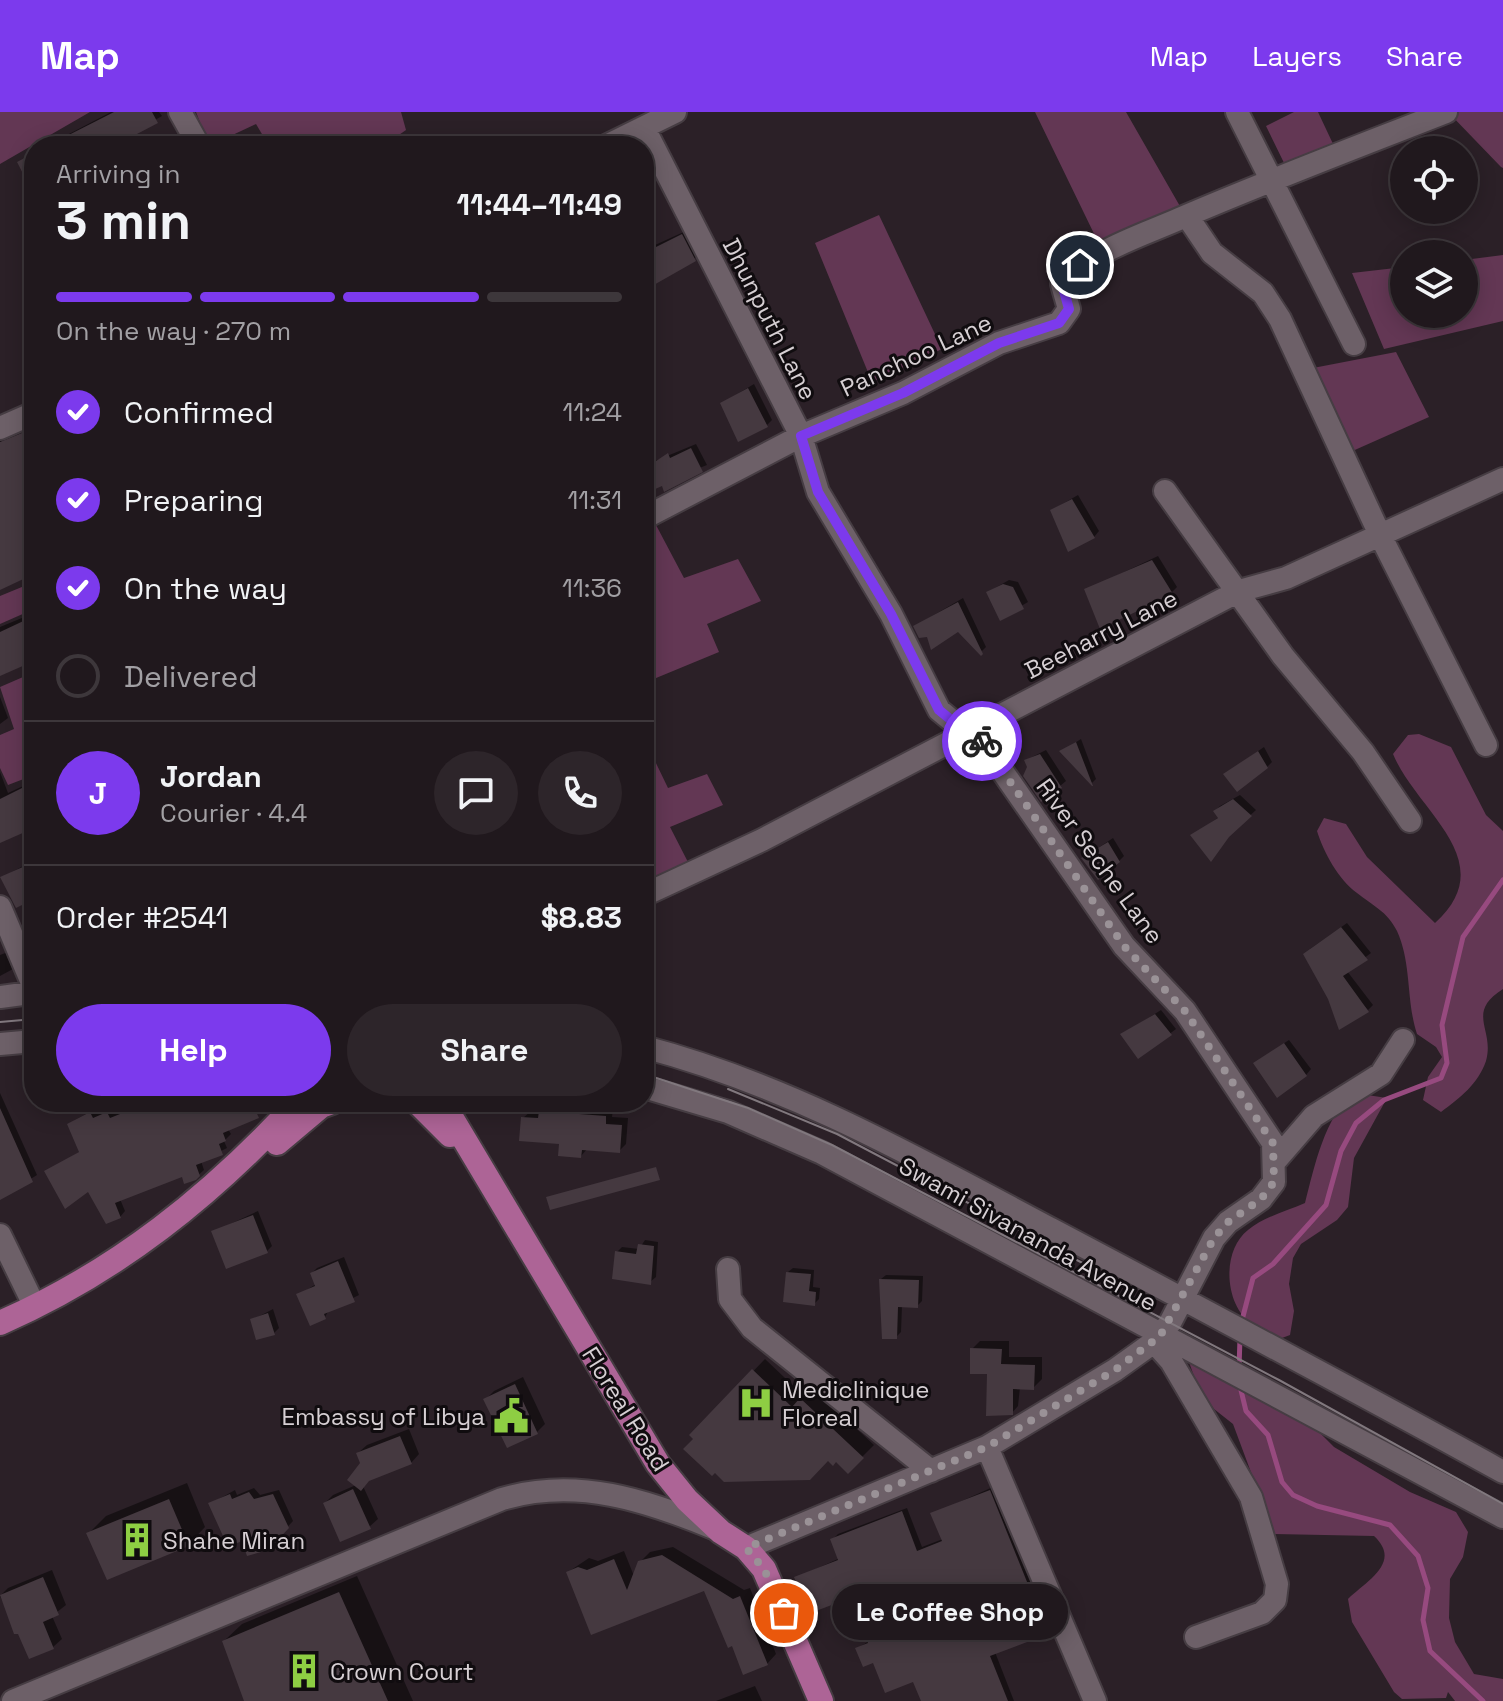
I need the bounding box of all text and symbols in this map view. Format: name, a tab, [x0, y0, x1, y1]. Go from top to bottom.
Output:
text: Map	[40, 32, 120, 80]
text: Map	[1150, 38, 1208, 74]
text: Layers	[1252, 38, 1342, 74]
text: Share	[1386, 38, 1463, 74]
map controls	[1390, 136, 1478, 328]
button: locate	[1390, 136, 1478, 224]
text: Arriving in	[56, 157, 180, 191]
text: 11:44–11:49	[457, 185, 622, 224]
text: 3 min	[56, 188, 191, 254]
pin	[1046, 231, 1114, 299]
street label: Dhunputh Lane	[716, 233, 824, 405]
button: layers	[1390, 240, 1478, 328]
icon: home	[1058, 243, 1102, 287]
street label: Panchoo Lane	[835, 306, 997, 404]
text: On the way · 270 m	[56, 314, 291, 348]
icon: check	[56, 390, 100, 434]
text: Confirmed	[124, 393, 274, 432]
text: 11:24	[563, 395, 622, 429]
icon: check	[56, 478, 100, 522]
text: Preparing	[124, 481, 263, 520]
text: 11:31	[567, 483, 622, 517]
icon: check	[56, 566, 100, 610]
text: On the way	[124, 569, 287, 608]
text: 11:36	[562, 571, 622, 605]
street label: Beeharry Lane	[1019, 582, 1183, 686]
text: Delivered	[124, 657, 258, 696]
courier	[942, 701, 1022, 781]
icon: bike	[960, 719, 1004, 763]
button: chat	[434, 751, 518, 835]
button: phone	[538, 751, 622, 835]
text: Jordan	[160, 757, 262, 796]
street label: River Seche Lane	[1030, 772, 1170, 950]
text: J	[89, 774, 107, 813]
text: Courier · 4.4	[160, 796, 307, 830]
text: Order #2541	[56, 898, 228, 937]
text: $8.83	[541, 898, 622, 937]
button: Help	[56, 1004, 331, 1096]
button: Share	[347, 1004, 622, 1096]
street label: Swami Sivananda Avenue	[894, 1150, 1162, 1318]
street label: Floreal Road	[575, 1341, 677, 1477]
place label: Mediclinique Floreal	[782, 1374, 929, 1433]
hospital icon: Mediclinique Floreal	[737, 1384, 775, 1422]
public building icon: Embassy of Libya	[492, 1397, 530, 1435]
place label: Embassy of Libya	[281, 1401, 485, 1432]
building icon: Shahe Miran	[118, 1521, 156, 1559]
place label: Shahe Miran	[163, 1525, 305, 1556]
pin	[750, 1579, 818, 1647]
callout: Le Coffee Shop	[832, 1585, 1068, 1641]
icon: bag	[762, 1591, 806, 1635]
text: Le Coffee Shop	[856, 1595, 1044, 1629]
building icon: Crown Court	[285, 1652, 323, 1690]
place label: Crown Court	[330, 1656, 474, 1687]

